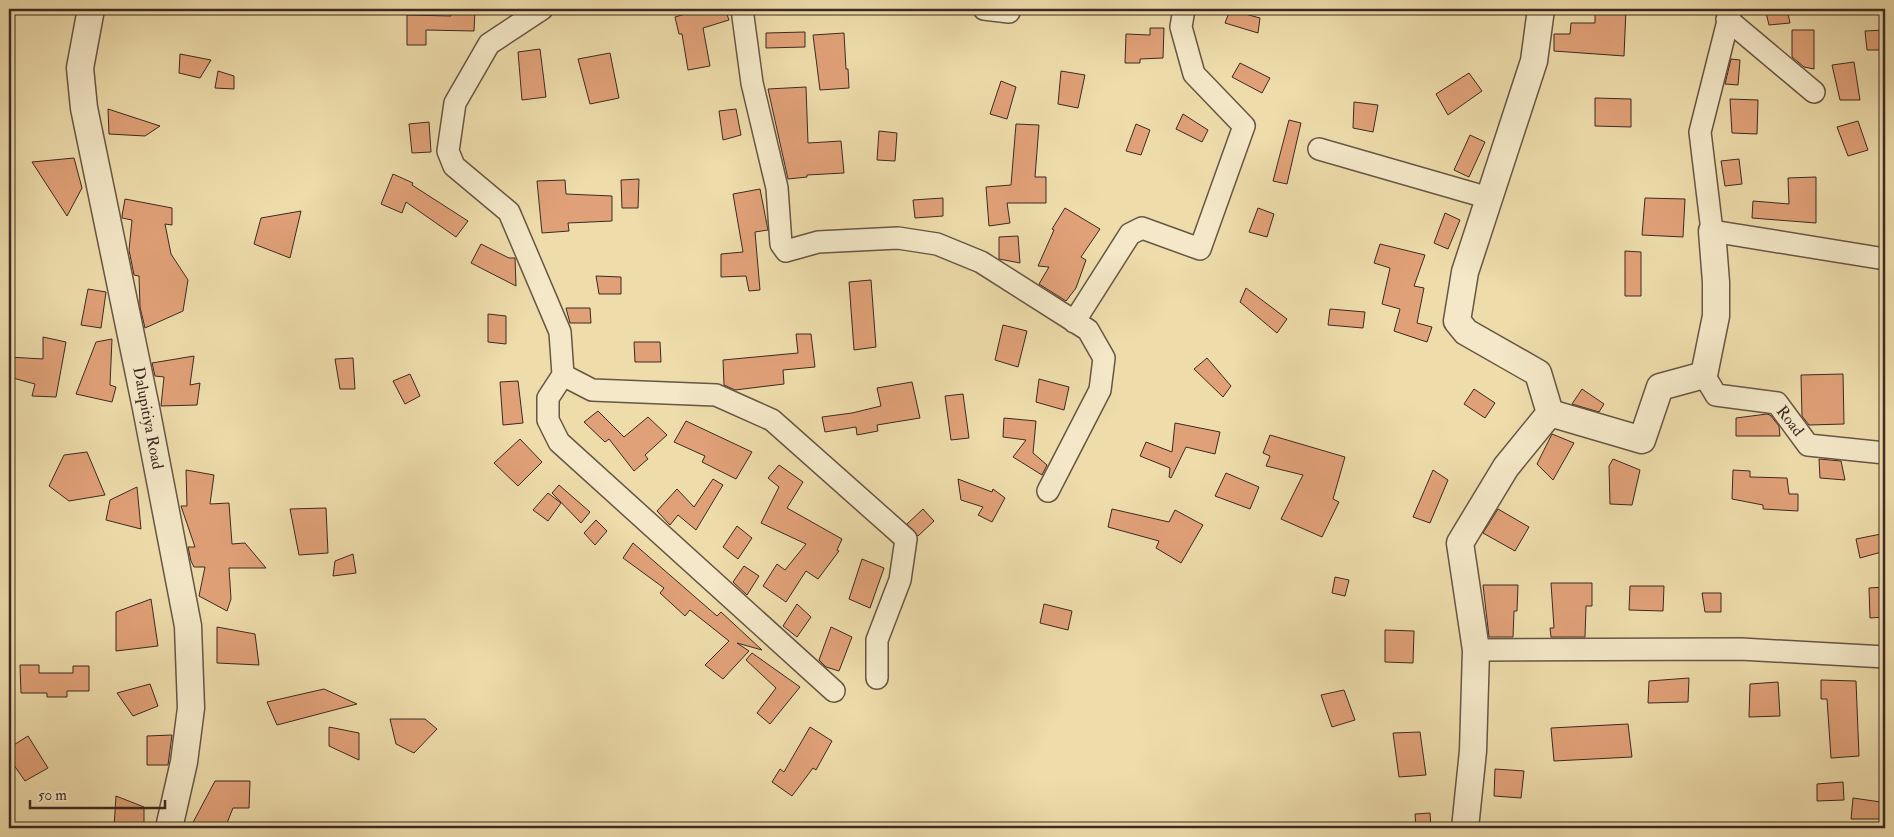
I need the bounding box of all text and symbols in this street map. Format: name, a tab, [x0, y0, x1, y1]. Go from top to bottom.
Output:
street label: Dalupitiya Road	[127, 365, 168, 471]
street label: Road	[1772, 402, 1808, 440]
scale bar	[30, 777, 165, 809]
text: 50 m	[38, 786, 67, 805]

